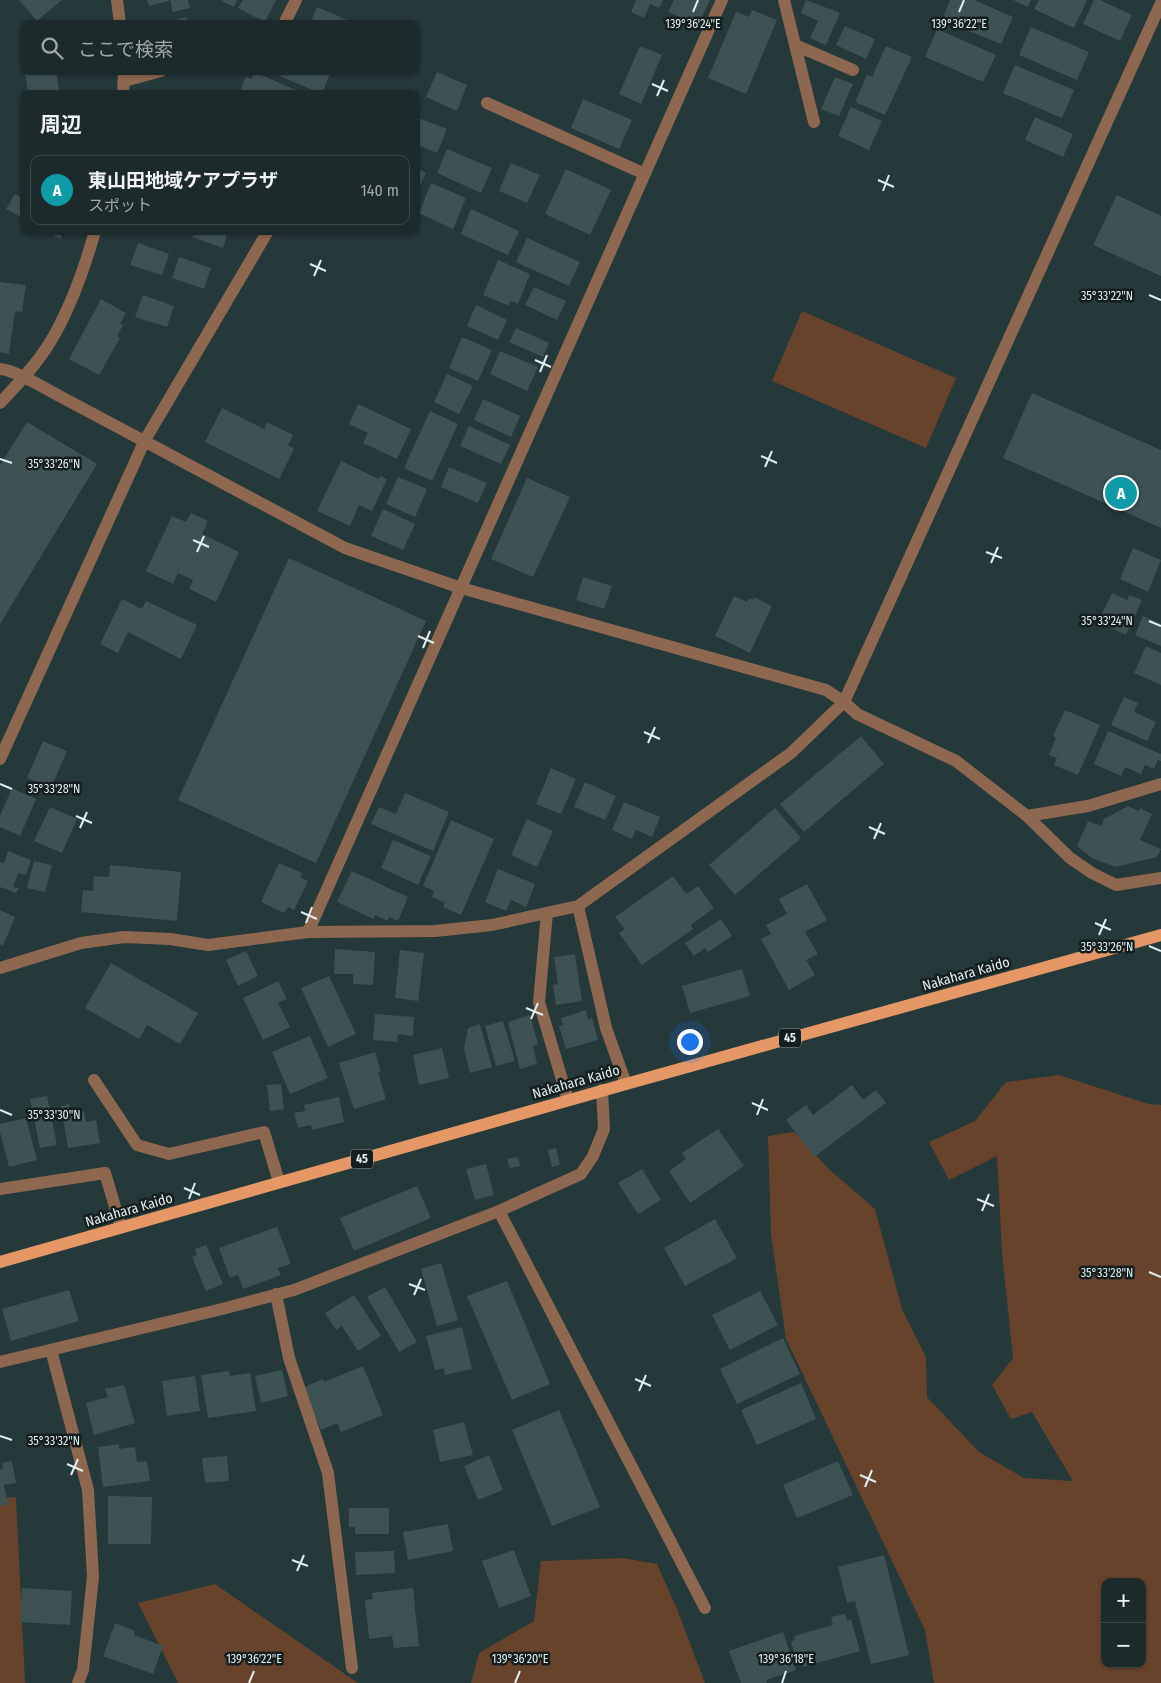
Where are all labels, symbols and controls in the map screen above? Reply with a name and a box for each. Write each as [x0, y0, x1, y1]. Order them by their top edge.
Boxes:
text: 139°36'24"E [665, 17, 721, 31]
text: 139°36'22"E [931, 17, 987, 31]
search box [20, 20, 420, 75]
icon: search [38, 34, 66, 62]
text: ここで検索 [78, 38, 173, 61]
text: 周辺 [40, 112, 82, 138]
text: 東山田地域ケアプラザ [88, 169, 278, 192]
text: A [53, 181, 61, 200]
text: 140 m [361, 181, 399, 200]
text: スポット [88, 196, 152, 215]
text: 35°33'22"N [1081, 289, 1133, 303]
text: 35°33'26"N [28, 457, 80, 471]
pin: A [1105, 474, 1137, 512]
text: 35°33'24"N [1081, 614, 1133, 628]
text: 35°33'28"N [28, 782, 80, 796]
text: 35°33'26"N [1081, 940, 1133, 954]
street label: Nakahara Kaido [920, 953, 1012, 995]
road number: 45 [779, 1028, 801, 1048]
your location [677, 1029, 703, 1055]
street label: Nakahara Kaido [530, 1061, 622, 1103]
text: 35°33'30"N [27, 1108, 81, 1122]
road number: 45 [351, 1150, 373, 1168]
street label: Nakahara Kaido [83, 1189, 175, 1231]
text: 35°33'28"N [1081, 1266, 1133, 1280]
text: 35°33'32"N [28, 1434, 80, 1448]
map controls [1101, 1578, 1146, 1668]
button: + [1101, 1578, 1146, 1623]
button: − [1101, 1623, 1146, 1668]
text: 139°36'22"E [226, 1652, 282, 1666]
text: 139°36'20"E [492, 1652, 549, 1666]
text: 139°36'18"E [758, 1652, 814, 1666]

